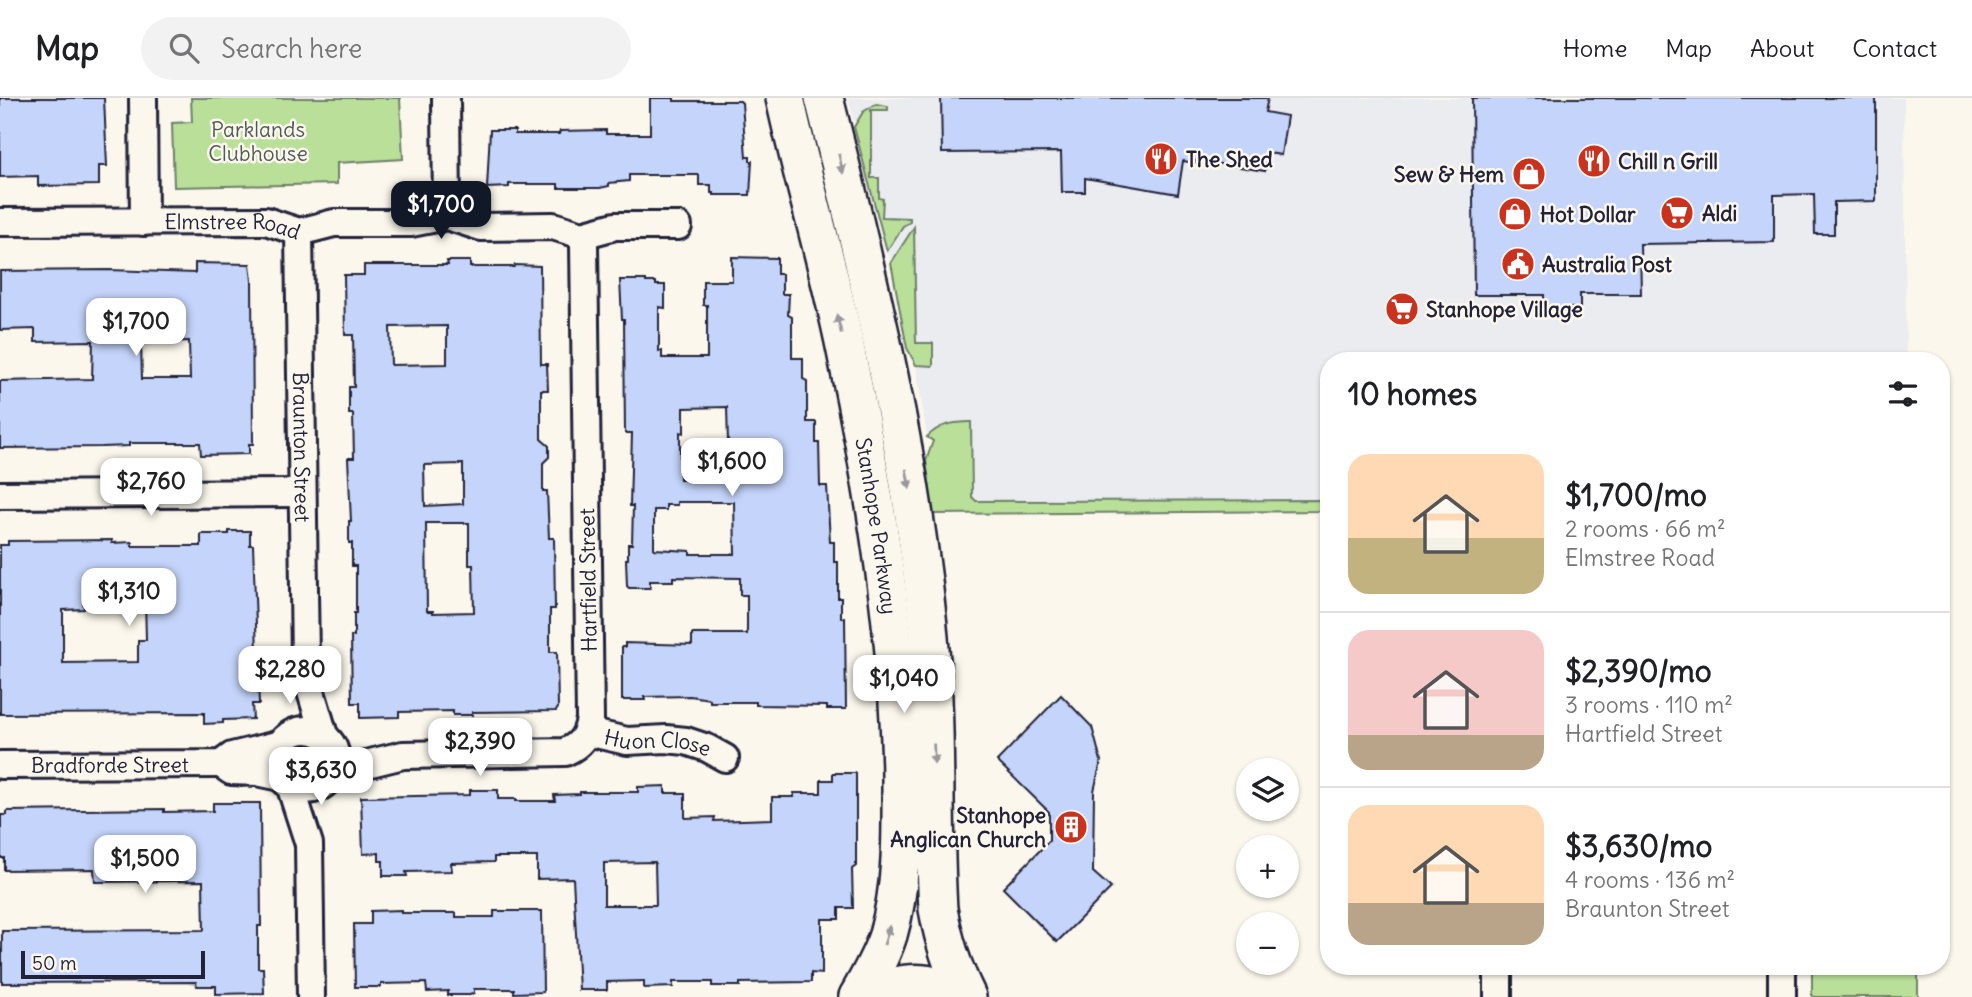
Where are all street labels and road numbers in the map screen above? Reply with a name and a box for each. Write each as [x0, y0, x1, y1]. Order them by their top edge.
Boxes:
street label: Elmstree Road [164, 208, 304, 245]
street label: Braunton Street [287, 372, 317, 522]
street label: Stanhope Parkway [850, 435, 903, 616]
street label: Hartfield Street [573, 508, 603, 652]
street label: Huon Close [602, 723, 715, 762]
street label: Bradforde Street [31, 751, 189, 778]

